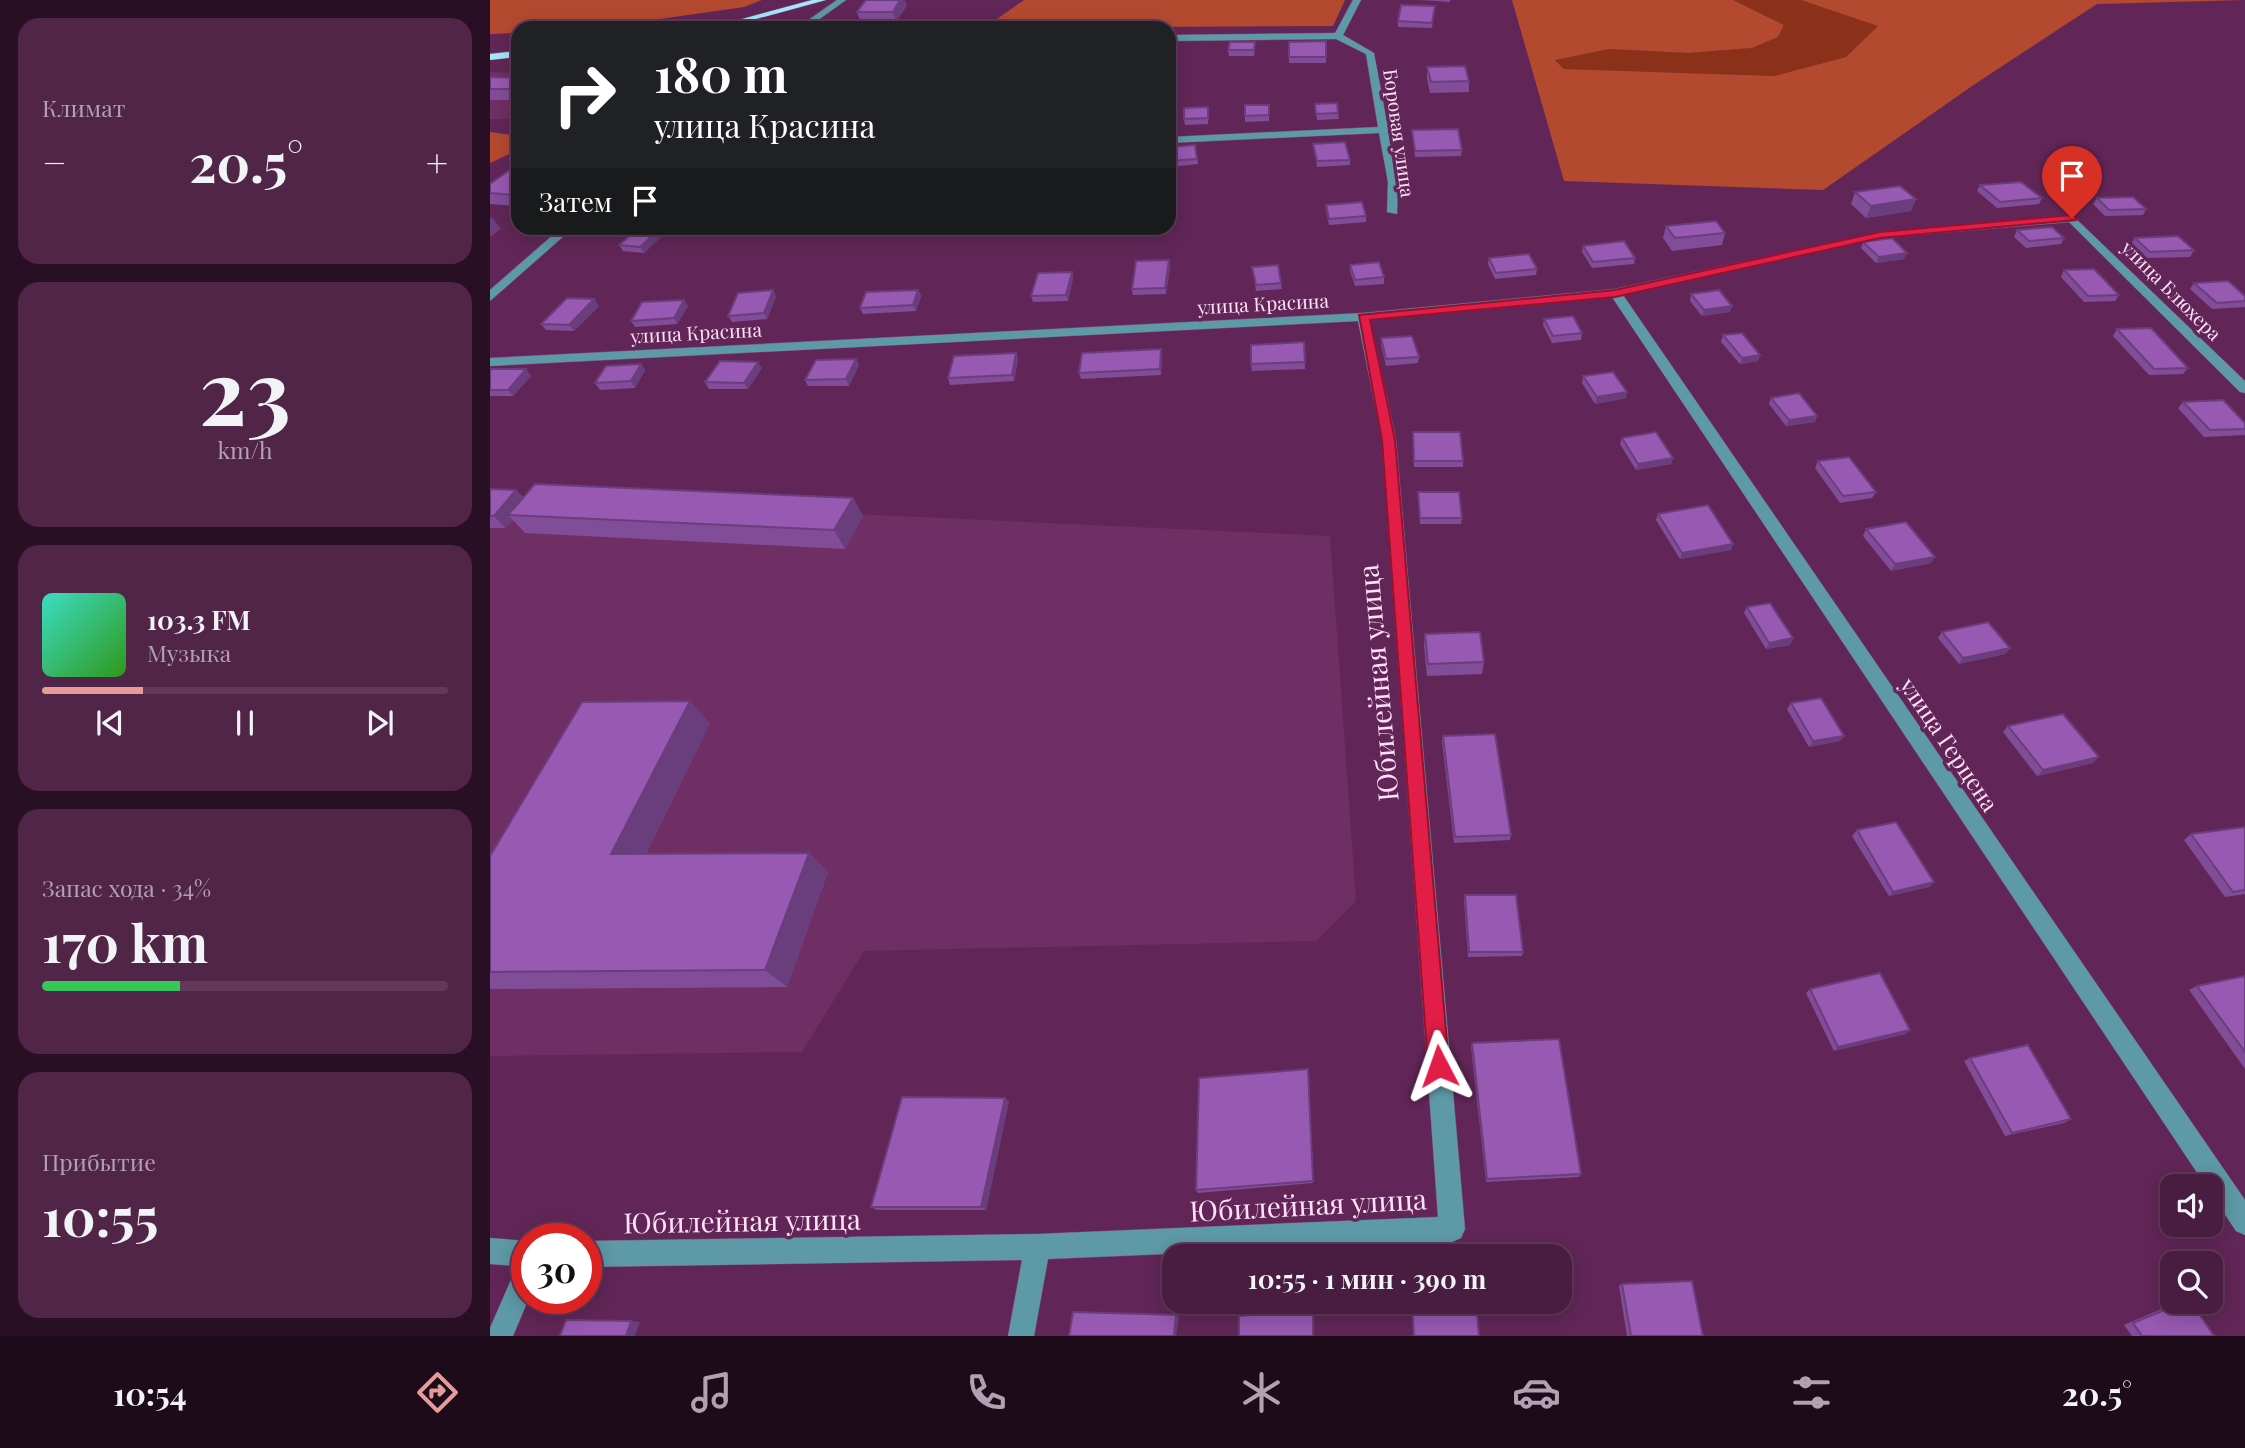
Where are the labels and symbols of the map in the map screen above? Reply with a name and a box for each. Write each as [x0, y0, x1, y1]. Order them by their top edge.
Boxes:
street label: Боровая улица [1378, 67, 1422, 199]
pin [2042, 146, 2102, 218]
street label: улица Блюхера [2116, 234, 2228, 346]
street label: улица Красина [1196, 287, 1330, 319]
street label: улица Красина [629, 316, 763, 348]
street label: Юбилейная улица [1348, 563, 1406, 803]
street label: улица Герцена [1893, 670, 2007, 817]
position arrow [1402, 1029, 1476, 1103]
street label: Юбилейная улица [1188, 1179, 1428, 1229]
street label: Юбилейная улица [623, 1199, 861, 1241]
speed limit sign: 30 [511, 1223, 602, 1314]

